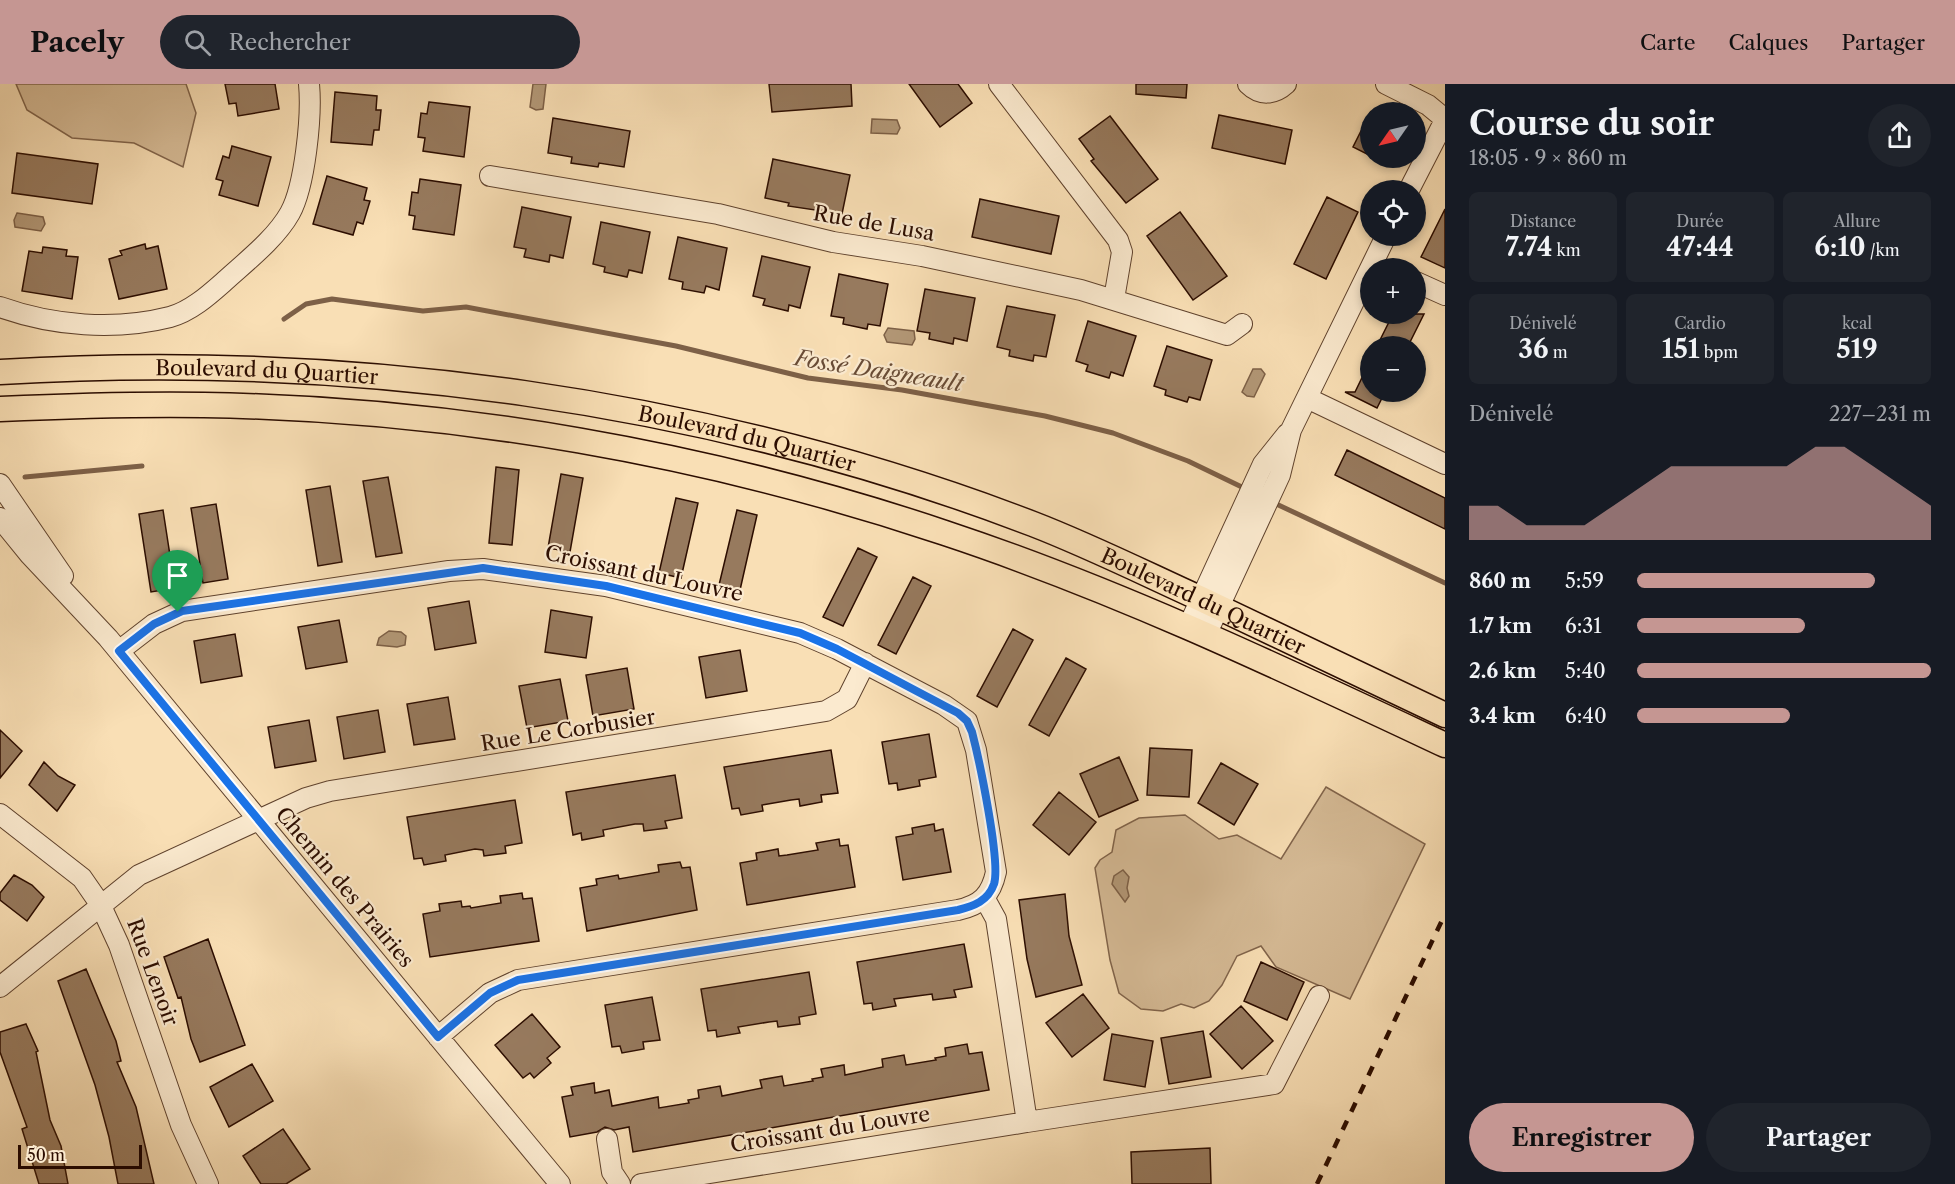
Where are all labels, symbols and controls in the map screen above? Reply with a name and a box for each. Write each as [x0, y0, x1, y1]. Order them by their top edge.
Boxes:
search box [160, 15, 580, 69]
text: Pacely [30, 25, 124, 59]
icon: search [181, 26, 214, 59]
text: Rechercher [229, 29, 351, 56]
text: Carte [1640, 30, 1695, 55]
text: Calques [1728, 30, 1808, 55]
text: Partager [1841, 30, 1925, 55]
north arrow [1360, 102, 1426, 168]
map controls [1360, 102, 1426, 402]
text: Course du soir [1469, 103, 1714, 144]
button: share [1868, 104, 1931, 167]
text: 18:05 · 9 × 860 m [1469, 146, 1627, 170]
button: locate [1360, 180, 1426, 246]
street label: Rue de Lusa [811, 200, 937, 246]
text: Distance [1510, 211, 1576, 231]
text: Durée [1676, 211, 1724, 231]
text: Allure [1834, 211, 1880, 231]
text: 7.74 [1505, 231, 1552, 263]
text: 47:44 [1666, 231, 1734, 263]
text: 6:10 [1814, 231, 1866, 263]
text: km [1552, 240, 1581, 260]
text: /km [1866, 240, 1900, 260]
button: + [1360, 258, 1426, 324]
text: Dénivelé [1509, 313, 1577, 333]
text: Cardio [1674, 313, 1726, 333]
text: kcal [1842, 313, 1872, 333]
text: 36 [1518, 333, 1549, 365]
text: 151 [1662, 333, 1700, 365]
text: 519 [1836, 333, 1878, 365]
button: − [1360, 336, 1426, 402]
text: m [1549, 342, 1568, 362]
text: bpm [1700, 342, 1738, 362]
water label: Fossé Daigneault [791, 344, 966, 398]
street label: Boulevard du Quartier [155, 355, 379, 389]
street label: Boulevard du Quartier [636, 400, 859, 476]
text: Dénivelé [1469, 402, 1553, 426]
text: 227–231 m [1829, 402, 1931, 426]
street label: Croissant du Louvre [543, 540, 745, 606]
street label: Boulevard du Quartier [1097, 542, 1310, 660]
pin [152, 550, 203, 612]
icon: arrive [161, 559, 194, 592]
text: 860 m [1469, 569, 1531, 593]
text: 5:59 [1565, 569, 1604, 593]
text: 1.7 km [1469, 614, 1532, 638]
text: 6:31 [1565, 614, 1602, 638]
text: 2.6 km [1469, 659, 1536, 683]
text: 5:40 [1565, 659, 1606, 683]
street label: Rue Le Corbusier [479, 704, 657, 756]
text: 3.4 km [1469, 704, 1536, 728]
text: 6:40 [1565, 704, 1607, 728]
street label: Chemin des Prairies [271, 802, 419, 972]
street label: Rue Lenoir [122, 915, 184, 1029]
street label: Croissant du Louvre [728, 1101, 932, 1157]
button: Enregistrer [1469, 1103, 1694, 1172]
button: Partager [1706, 1103, 1931, 1172]
scale bar [18, 1142, 142, 1170]
text: 50 m [27, 1145, 65, 1165]

